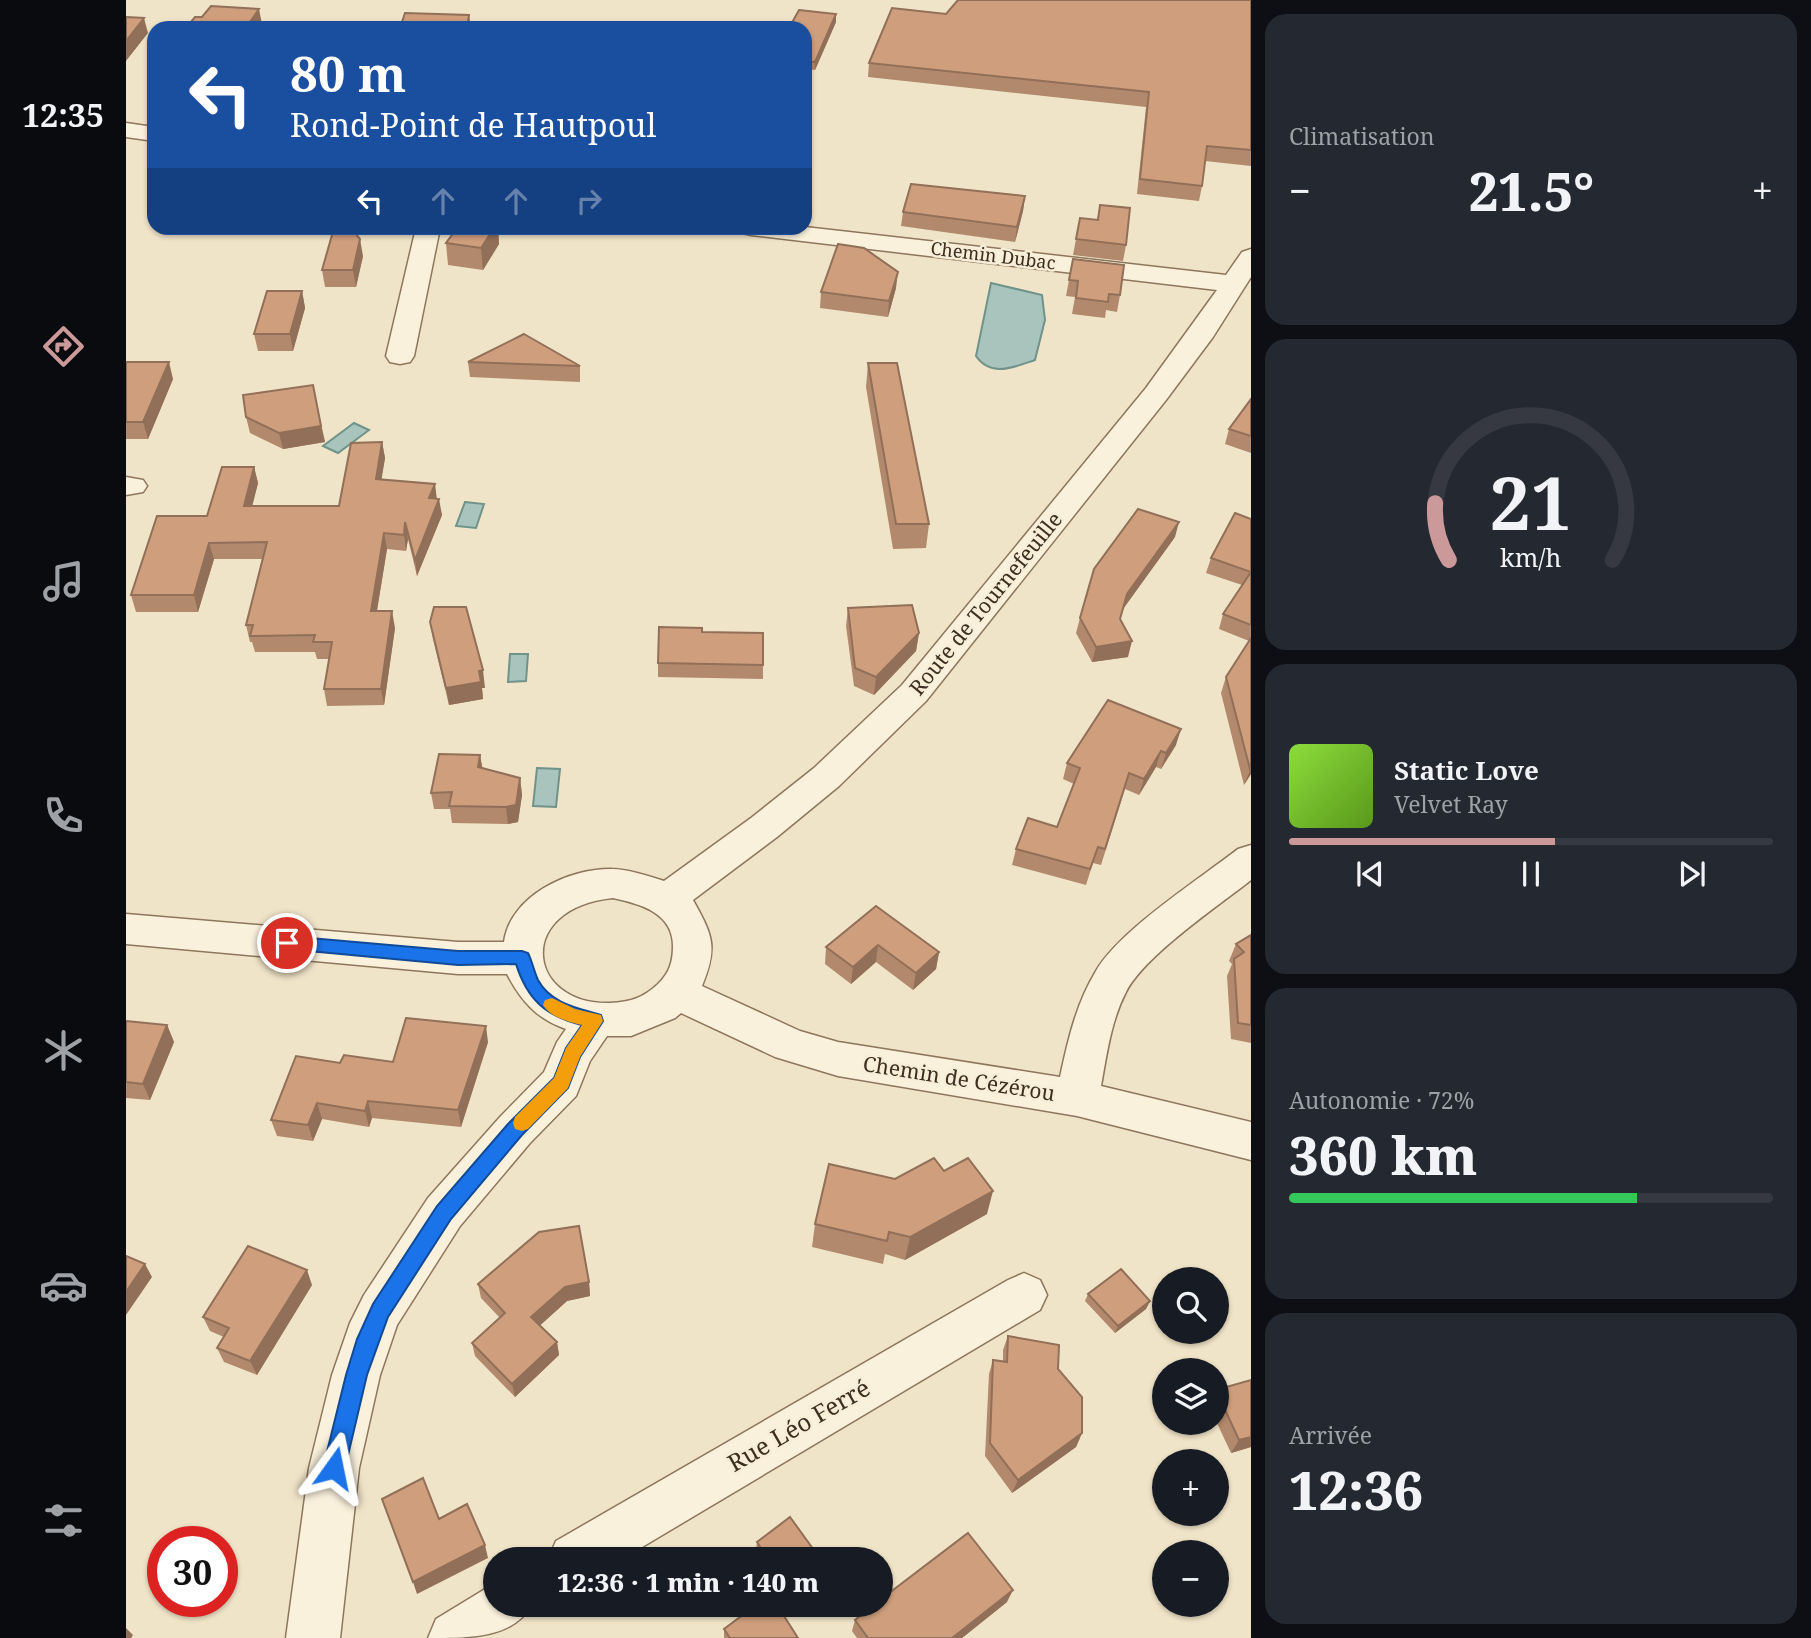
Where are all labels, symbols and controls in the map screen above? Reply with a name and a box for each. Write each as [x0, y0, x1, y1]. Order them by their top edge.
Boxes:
text: 80 m [290, 40, 406, 106]
icon: left [175, 49, 266, 140]
text: 12:35 [22, 93, 104, 136]
text: Rond-Point de Hautpoul [290, 103, 656, 146]
text: Climatisation [1289, 120, 1435, 152]
text: 21.5° [1469, 155, 1594, 226]
text: − [1289, 164, 1311, 216]
text: + [1752, 164, 1773, 216]
icon: left [351, 182, 389, 220]
icon: ahead [424, 182, 462, 220]
icon: ahead [497, 182, 535, 220]
icon: right [570, 182, 608, 220]
street label: Chemin Dubac [929, 235, 1057, 275]
icon: directions [39, 322, 88, 371]
text: 21 [1490, 453, 1572, 552]
street label: Route de Tournefeuille [903, 506, 1068, 701]
text: km/h [1500, 540, 1562, 574]
icon: music [39, 557, 88, 606]
text: Static Love [1394, 752, 1539, 788]
text: Velvet Ray [1394, 788, 1508, 820]
icon: phone [39, 791, 88, 840]
icon: previous [1351, 855, 1389, 893]
icon: pause [1512, 855, 1550, 893]
icon: next [1673, 855, 1711, 893]
pin [257, 913, 317, 973]
icon: arrive [268, 924, 306, 962]
icon: climate [39, 1026, 88, 1075]
street label: Chemin de Cézérou [861, 1049, 1057, 1107]
text: Autonomie · 72% [1289, 1084, 1474, 1116]
text: 360 km [1289, 1119, 1477, 1190]
icon: car [39, 1261, 88, 1310]
map controls [1152, 1267, 1229, 1617]
button: search [1152, 1267, 1229, 1344]
button: layers [1152, 1358, 1229, 1435]
street label: Rue Léo Ferré [721, 1371, 876, 1479]
text: Arrivée [1289, 1419, 1372, 1451]
position arrow [297, 1431, 371, 1505]
button: + [1152, 1449, 1229, 1526]
text: 12:36 [1289, 1454, 1423, 1525]
icon: filters [39, 1496, 88, 1545]
speed limit sign: 30 [147, 1526, 238, 1617]
button: − [1152, 1540, 1229, 1617]
text: 12:36 · 1 min · 140 m [557, 1564, 819, 1600]

